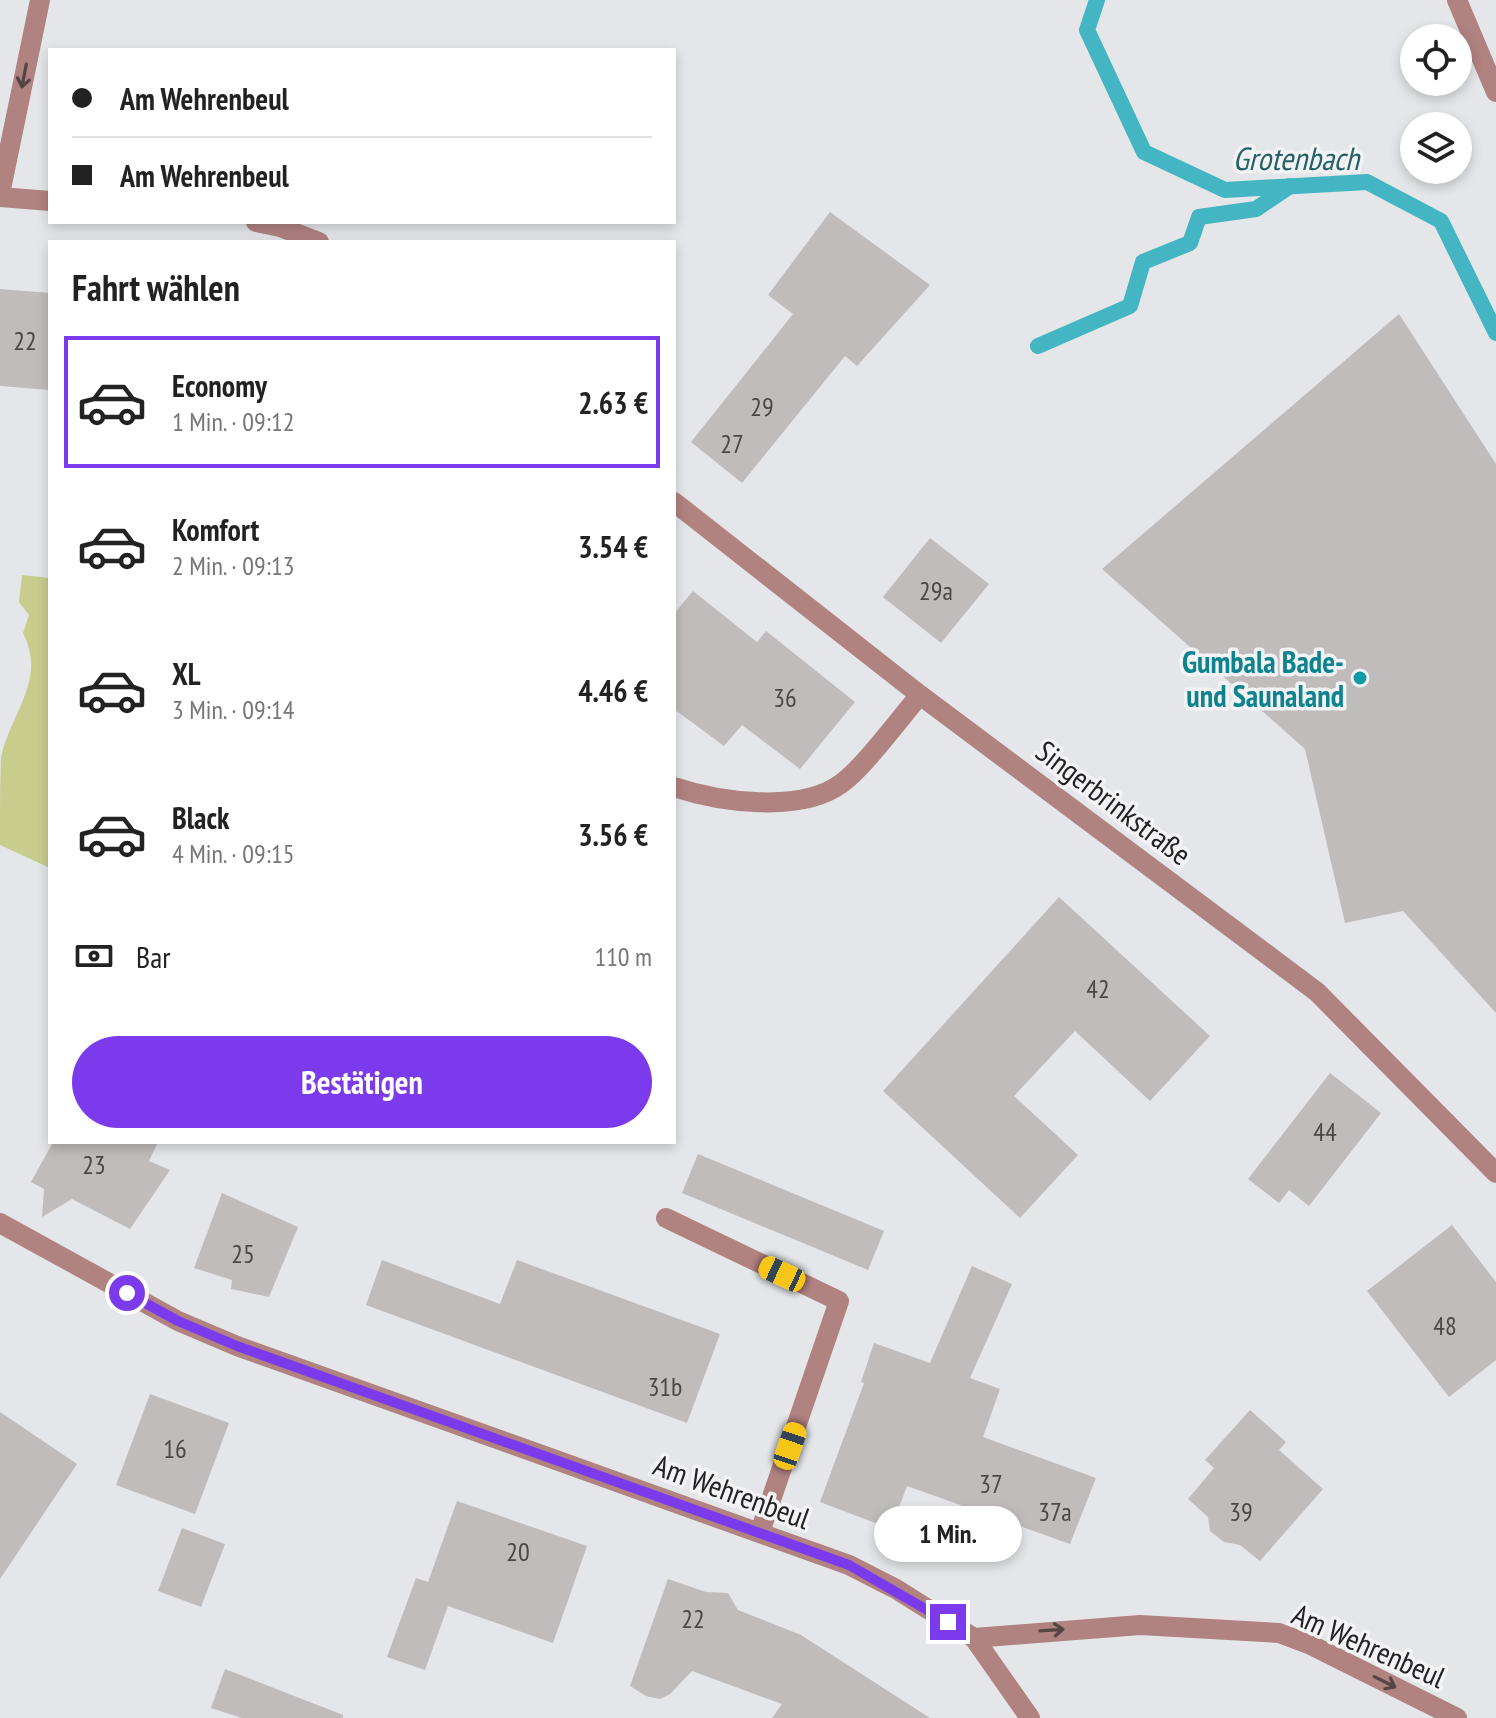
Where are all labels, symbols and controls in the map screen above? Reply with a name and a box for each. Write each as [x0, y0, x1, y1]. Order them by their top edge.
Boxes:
map controls [1400, 24, 1472, 184]
button: locate [1400, 24, 1472, 96]
one-way arrow [16, 63, 31, 89]
text: Am Wehrenbeul [120, 79, 289, 118]
button: layers [1400, 112, 1472, 184]
water label: Grotenbach [1233, 137, 1361, 179]
text: Am Wehrenbeul [120, 156, 289, 195]
text: Fahrt wählen [72, 264, 240, 311]
house number: 22 [13, 324, 37, 357]
icon: car [76, 366, 148, 438]
text: Economy [172, 366, 267, 405]
text: 2.63 € [578, 383, 648, 422]
house number: 29 [750, 390, 774, 423]
text: 1 Min. · 09:12 [172, 405, 294, 438]
house number: 27 [720, 427, 744, 460]
icon: car [76, 510, 148, 582]
text: Komfort [172, 510, 259, 549]
text: 3.54 € [578, 527, 648, 566]
text: 2 Min. · 09:13 [172, 549, 294, 582]
house number: 29a [919, 574, 953, 607]
place label: Gumbala Bade- und Saunaland [1182, 642, 1344, 715]
icon: car [76, 654, 148, 726]
text: XL [172, 654, 201, 693]
marker: Gumbala Bade- und Saunaland [1351, 669, 1369, 687]
text: 4.46 € [578, 671, 648, 710]
house number: 36 [773, 681, 797, 714]
text: 3 Min. · 09:14 [172, 693, 294, 726]
street label: Singerbrinkstraße [1029, 731, 1199, 873]
icon: car [76, 798, 148, 870]
text: Black [172, 798, 229, 837]
text: 3.56 € [578, 815, 648, 854]
text: 4 Min. · 09:15 [172, 837, 294, 870]
icon: cash [72, 934, 116, 978]
text: Bar [136, 937, 170, 976]
text: 110 m [594, 940, 652, 973]
house number: 42 [1086, 972, 1110, 1005]
button: Bestätigen [72, 1036, 652, 1128]
house number: 44 [1313, 1115, 1337, 1148]
house number: 23 [82, 1148, 106, 1181]
house number: 25 [231, 1237, 255, 1270]
car [755, 1253, 809, 1295]
route start [109, 1275, 145, 1311]
house number: 48 [1433, 1309, 1457, 1342]
house number: 31b [648, 1370, 682, 1403]
car [771, 1419, 809, 1473]
house number: 16 [163, 1432, 187, 1465]
street label: Am Wehrenbeul [649, 1445, 815, 1537]
house number: 37 [979, 1467, 1003, 1500]
house number: 37a [1038, 1495, 1072, 1528]
house number: 39 [1229, 1495, 1253, 1528]
callout: 1 Min. [874, 1506, 1022, 1562]
text: 1 Min. [919, 1517, 977, 1550]
house number: 20 [506, 1535, 530, 1568]
street label: Am Wehrenbeul [1286, 1594, 1452, 1696]
house number: 22 [681, 1602, 705, 1635]
route end [930, 1604, 966, 1640]
one-way arrow [1038, 1622, 1065, 1637]
one-way arrow [1372, 1675, 1396, 1690]

